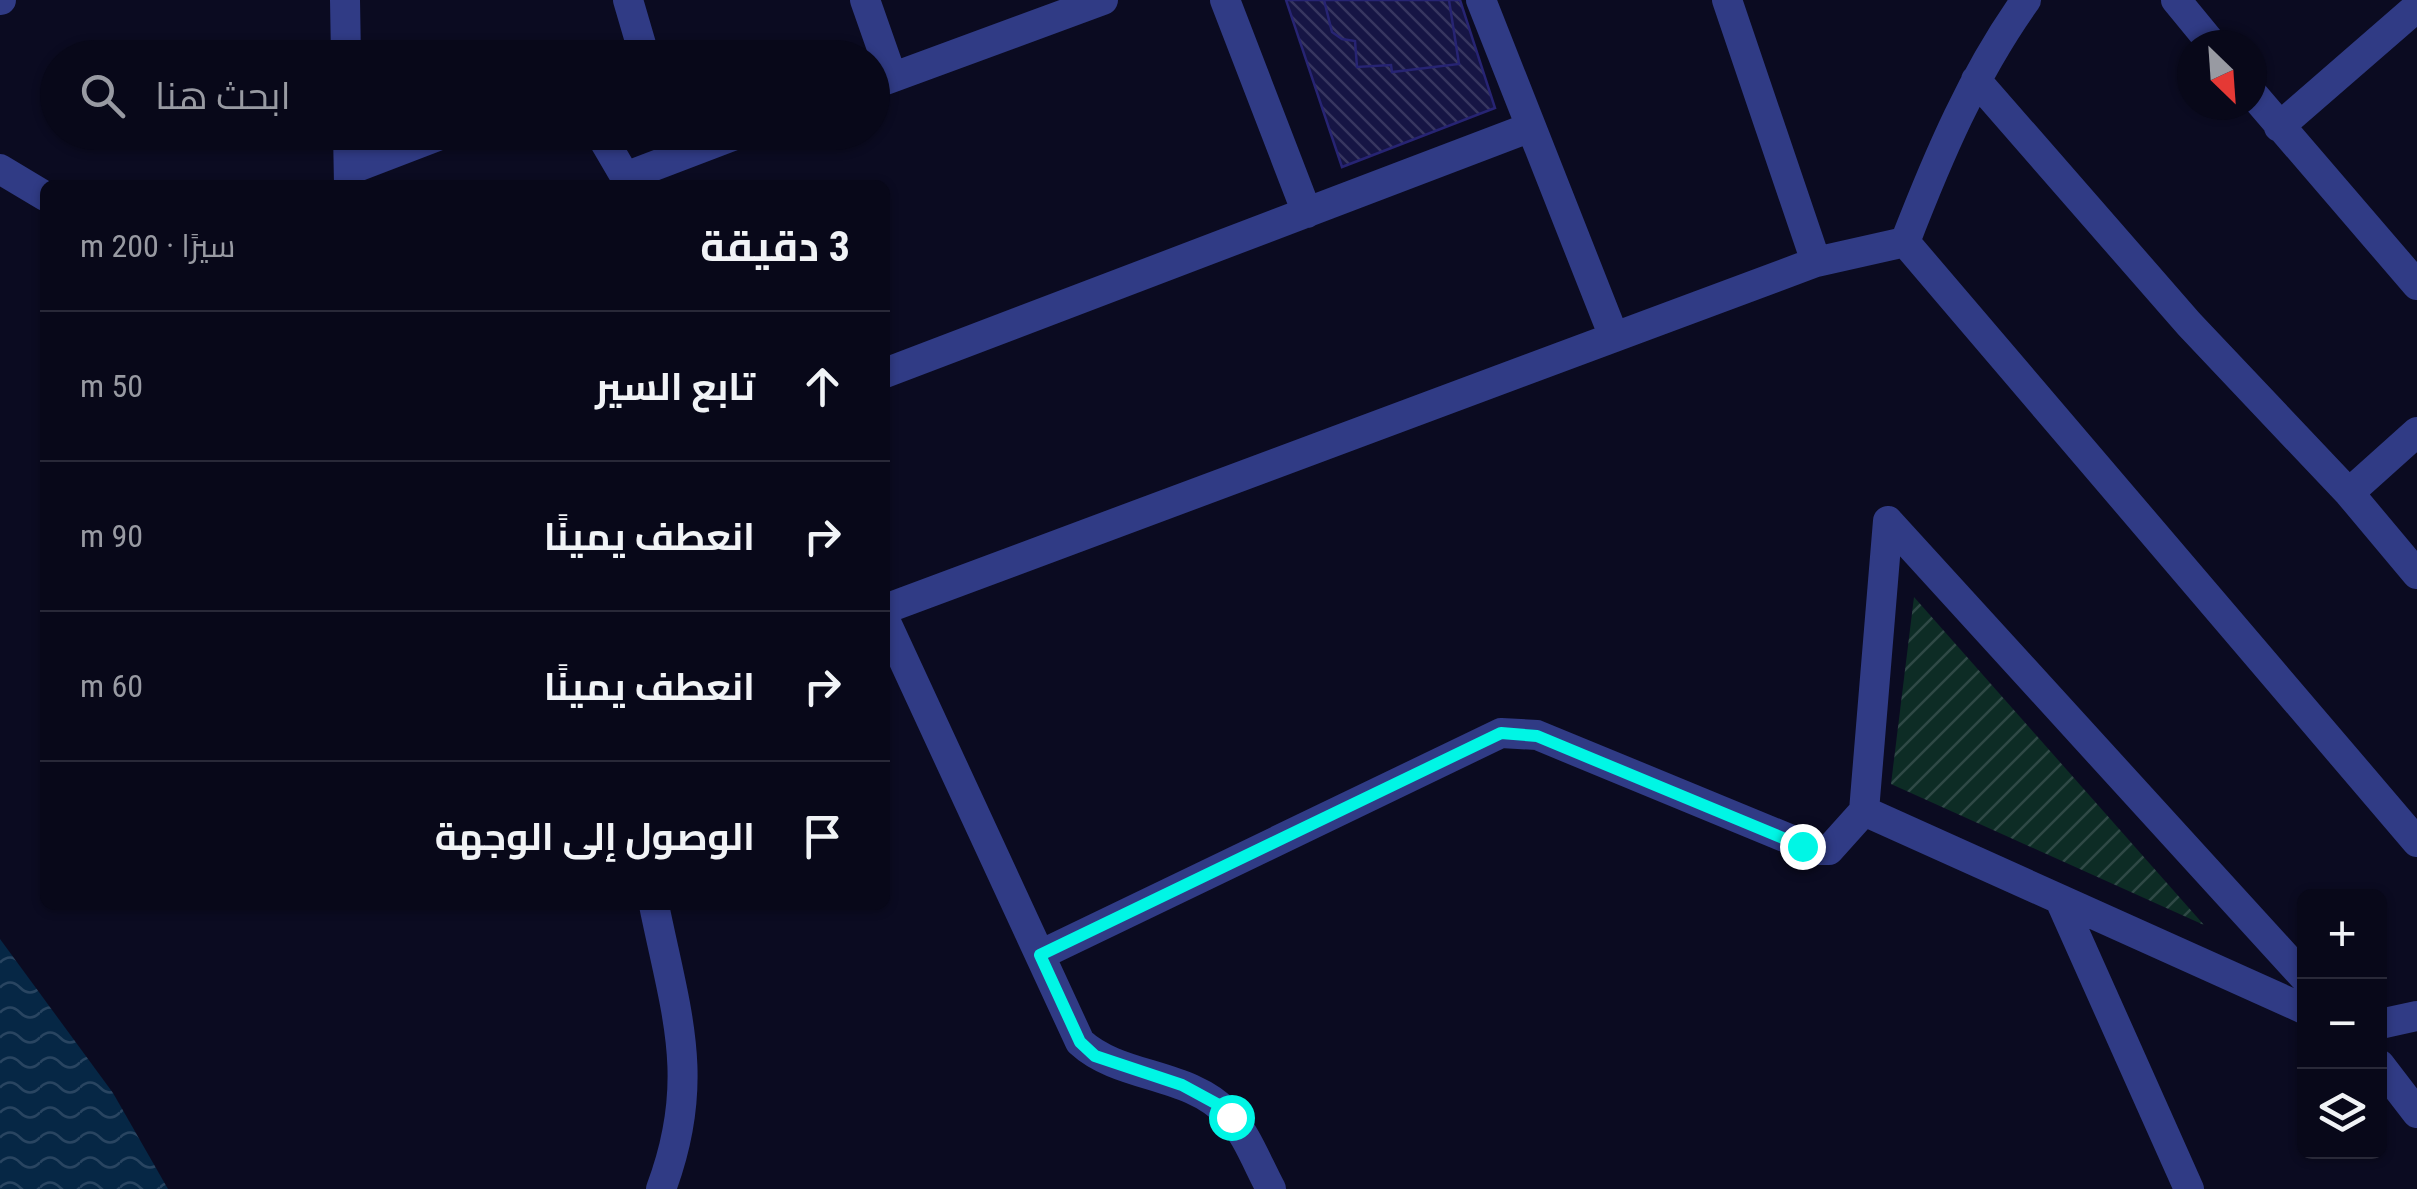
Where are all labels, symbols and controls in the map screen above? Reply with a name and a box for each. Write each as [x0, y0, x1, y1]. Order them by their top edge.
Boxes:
north arrow [2177, 30, 2267, 120]
search box [40, 40, 890, 150]
icon: search [75, 68, 130, 123]
text: ابحث هنا [155, 74, 291, 118]
text: 3 دقيقة [700, 222, 850, 271]
text: سيرًا · 200 m [80, 227, 235, 265]
icon: ahead [795, 359, 850, 414]
text: تابع السير [595, 365, 755, 409]
text: 50 m [80, 367, 143, 405]
icon: right [795, 509, 850, 564]
text: انعطف يمينًا [544, 515, 755, 559]
text: 90 m [80, 517, 143, 555]
icon: right [795, 659, 850, 714]
text: انعطف يمينًا [544, 665, 755, 709]
text: 60 m [80, 667, 143, 705]
icon: arrive [795, 809, 850, 864]
text: الوصول إلى الوجهة [435, 815, 755, 859]
route end [1780, 824, 1826, 870]
map controls [2297, 889, 2387, 1159]
button: + [2297, 889, 2387, 979]
button: − [2297, 979, 2387, 1069]
button: layers [2297, 1069, 2387, 1159]
route start [1209, 1095, 1255, 1141]

